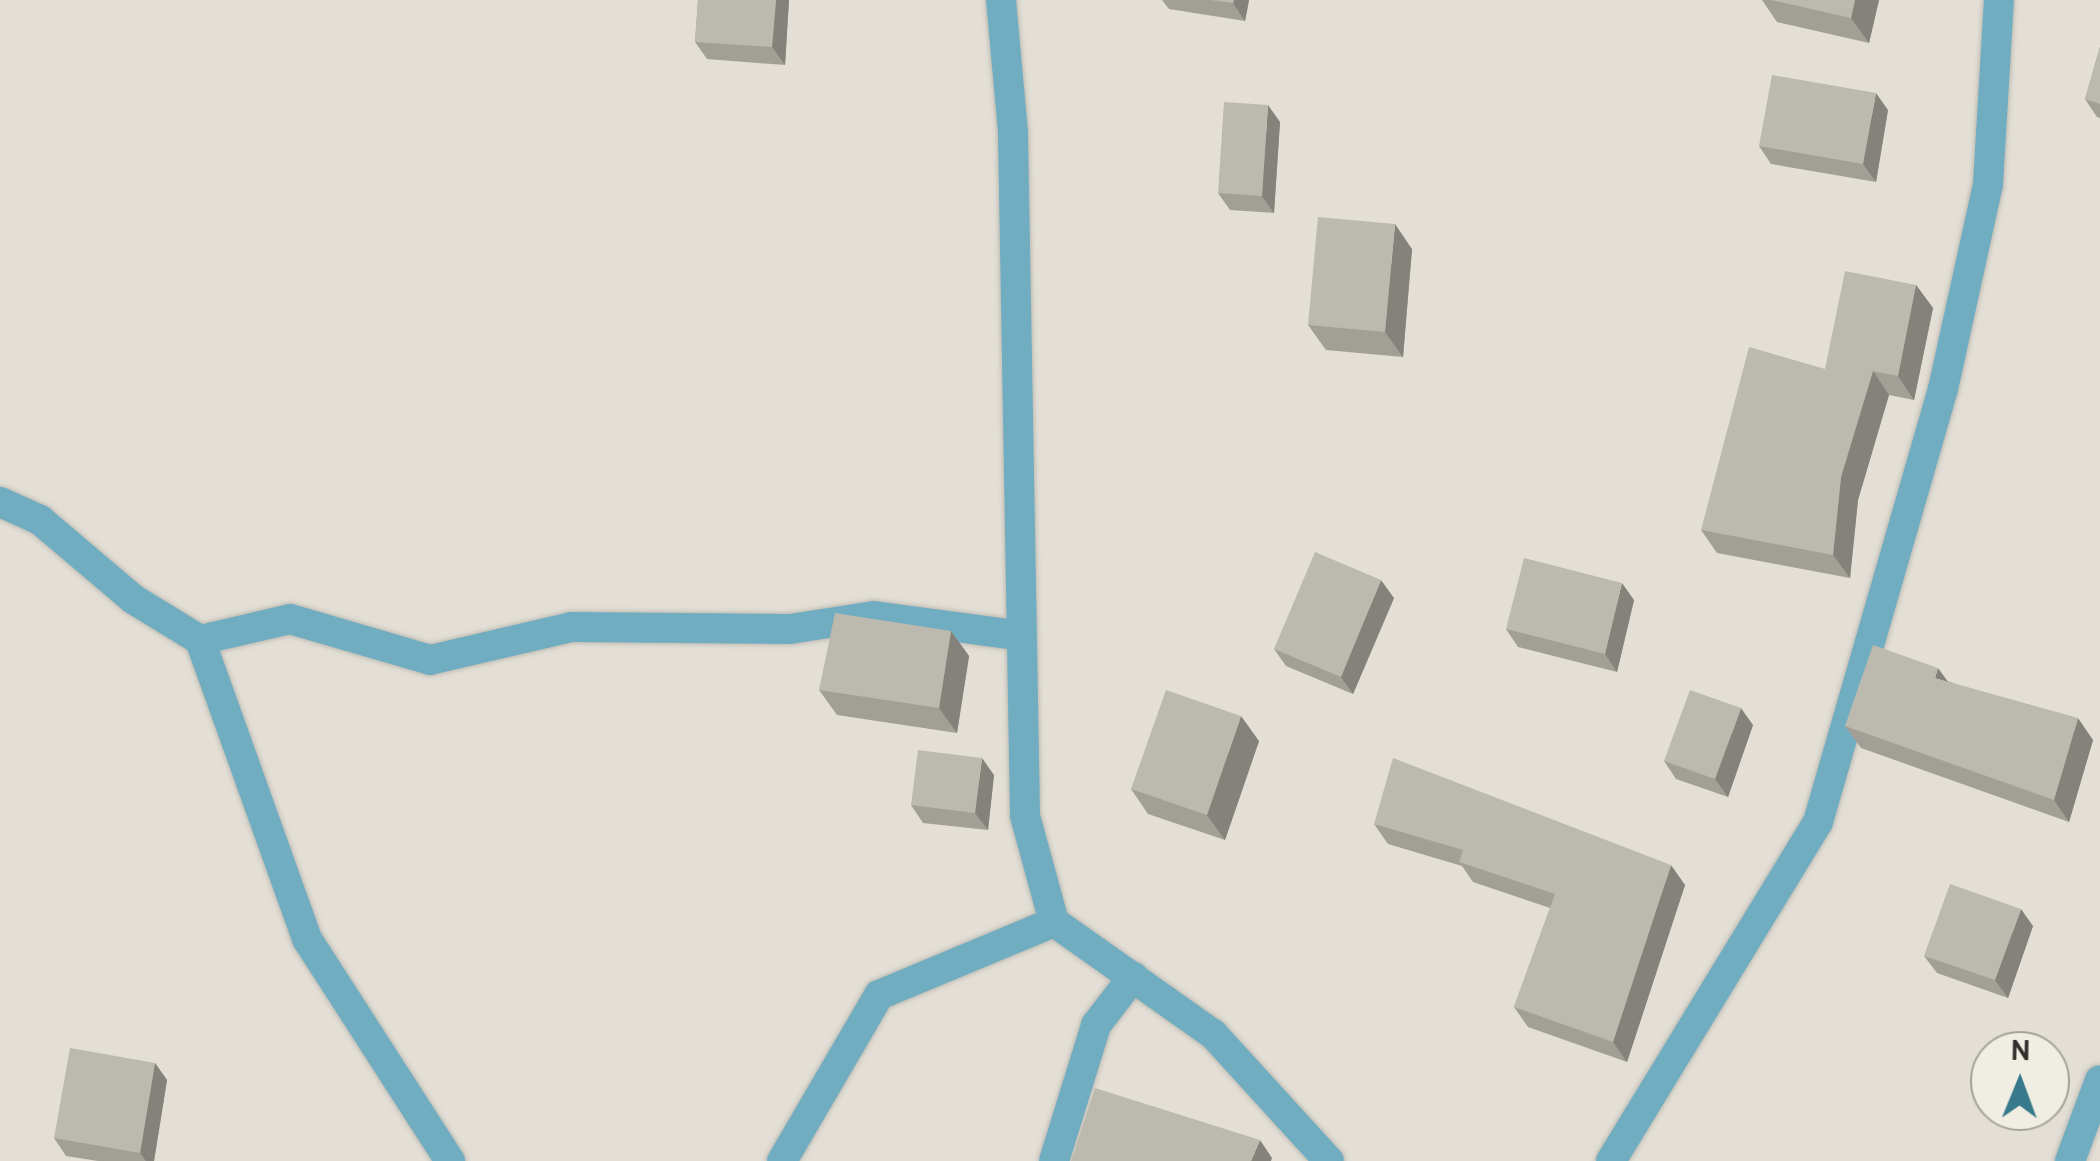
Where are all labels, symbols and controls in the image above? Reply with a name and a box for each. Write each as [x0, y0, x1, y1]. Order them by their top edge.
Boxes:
north arrow [1970, 1031, 2070, 1131]
text: N [2010, 1035, 2031, 1071]

